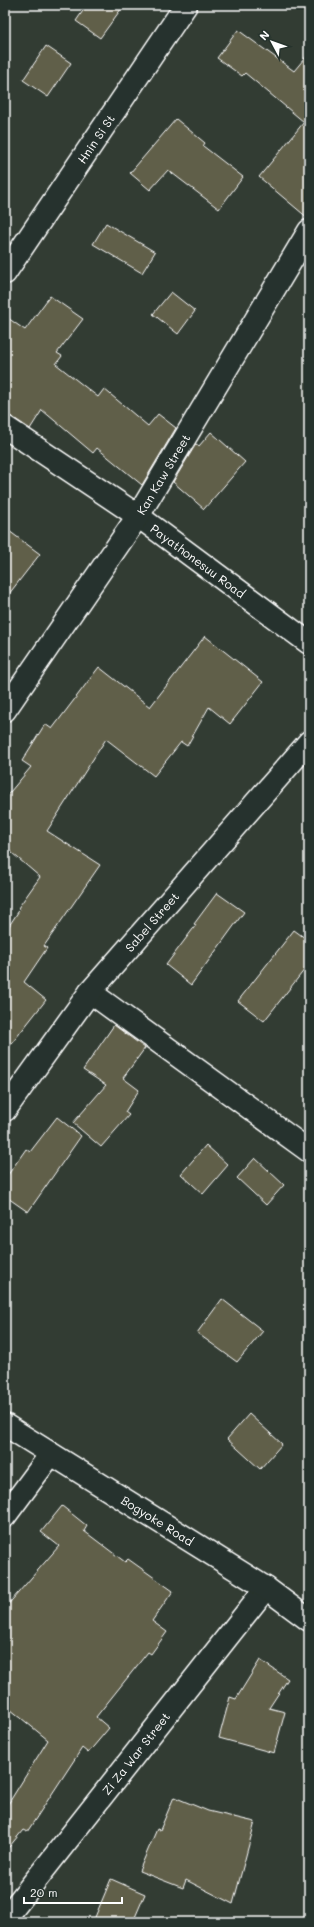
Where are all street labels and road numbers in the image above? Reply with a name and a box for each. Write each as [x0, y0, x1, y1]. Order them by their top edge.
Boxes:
street label: Hnin Si St [73, 111, 118, 166]
street label: Kan Kaw Street [133, 431, 193, 517]
street label: Payathonesuu Road [147, 520, 249, 602]
street label: Sabel Street [121, 888, 182, 955]
street label: Bogyoke Road [118, 1492, 197, 1549]
street label: Zi Za War Street [98, 1709, 173, 1798]

